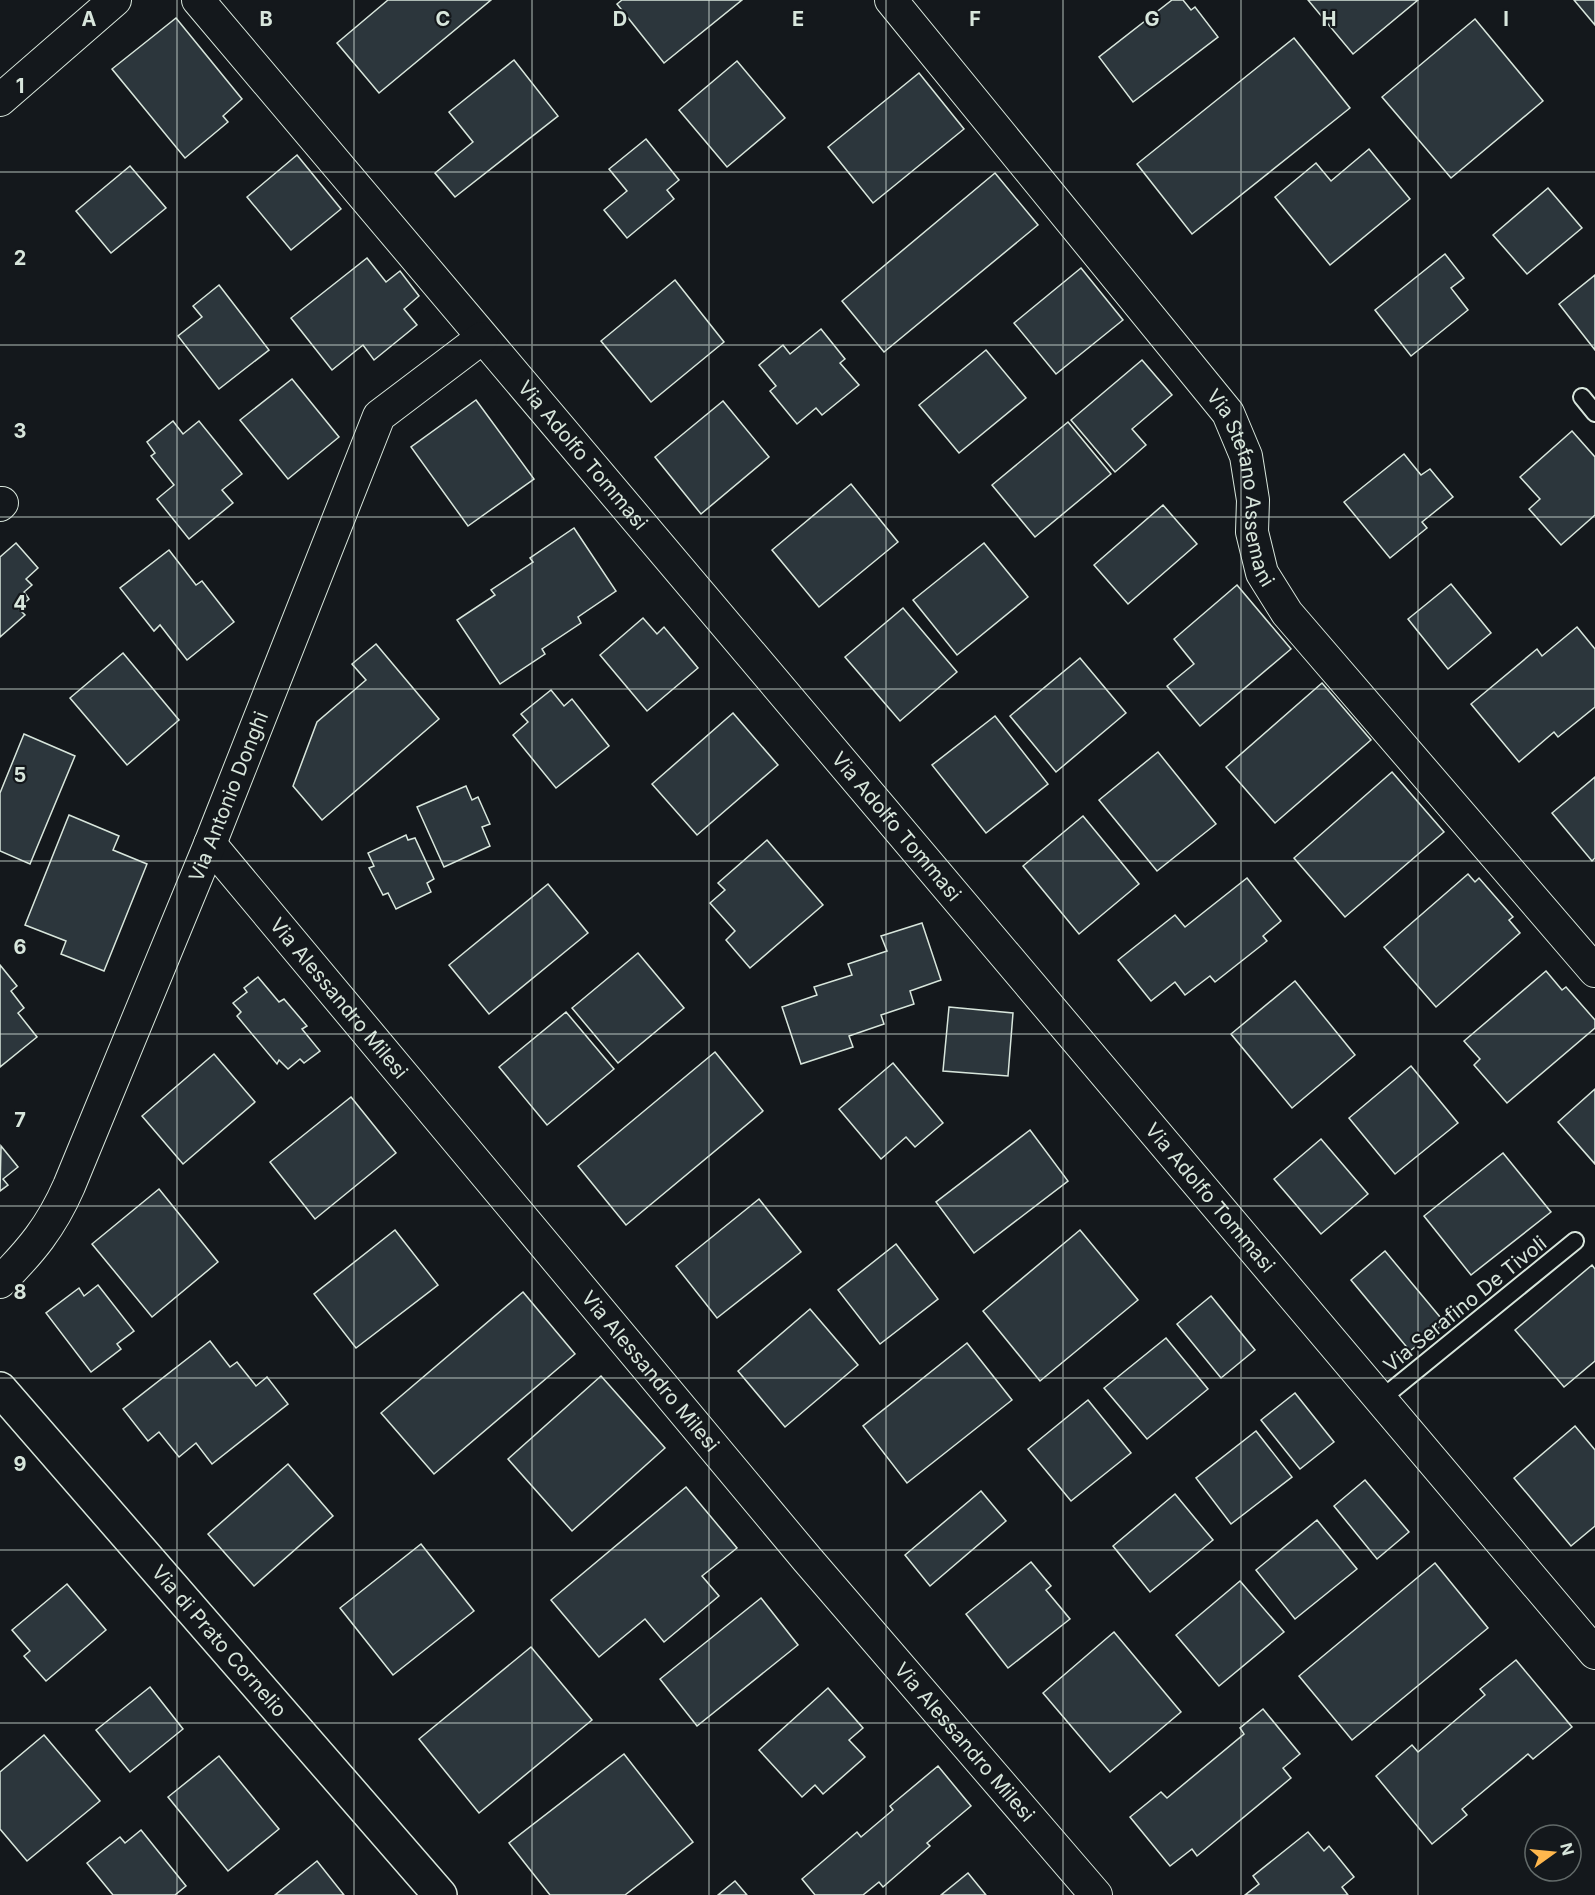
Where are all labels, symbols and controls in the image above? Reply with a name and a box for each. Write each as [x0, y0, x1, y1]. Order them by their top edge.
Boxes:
text: A [82, 7, 97, 31]
text: B [259, 7, 273, 31]
text: C [436, 7, 450, 31]
text: D [613, 7, 627, 31]
text: E [792, 7, 804, 31]
text: F [969, 7, 981, 31]
text: G [1144, 7, 1160, 31]
text: H [1322, 7, 1336, 31]
text: I [1503, 7, 1509, 31]
text: 1 [16, 74, 24, 98]
text: 2 [14, 246, 26, 270]
street label: Via Adolfo Tommasi [513, 376, 653, 535]
street label: Via Stefano Assemani [1202, 384, 1279, 591]
text: 3 [14, 419, 26, 443]
text: 4 [13, 591, 27, 615]
street label: Via Antonio Donghi [184, 708, 273, 885]
street label: Via Adolfo Tommasi [827, 747, 966, 906]
text: 5 [14, 763, 26, 787]
street label: Via Alessandro Milesi [265, 913, 413, 1083]
text: 6 [14, 935, 27, 959]
text: 7 [14, 1108, 26, 1132]
street label: Via Adolfo Tommasi [1140, 1118, 1280, 1277]
street label: Via Serafino De Tivoli [1379, 1231, 1551, 1377]
text: 8 [13, 1280, 27, 1304]
street label: Via Alessandro Milesi [576, 1286, 724, 1457]
text: 9 [14, 1452, 27, 1476]
street label: Via di Prato Cornelio [147, 1560, 292, 1722]
street label: Via Alessandro Milesi [890, 1658, 1039, 1826]
north arrow [1523, 1823, 1583, 1883]
text: N [1556, 1841, 1579, 1858]

